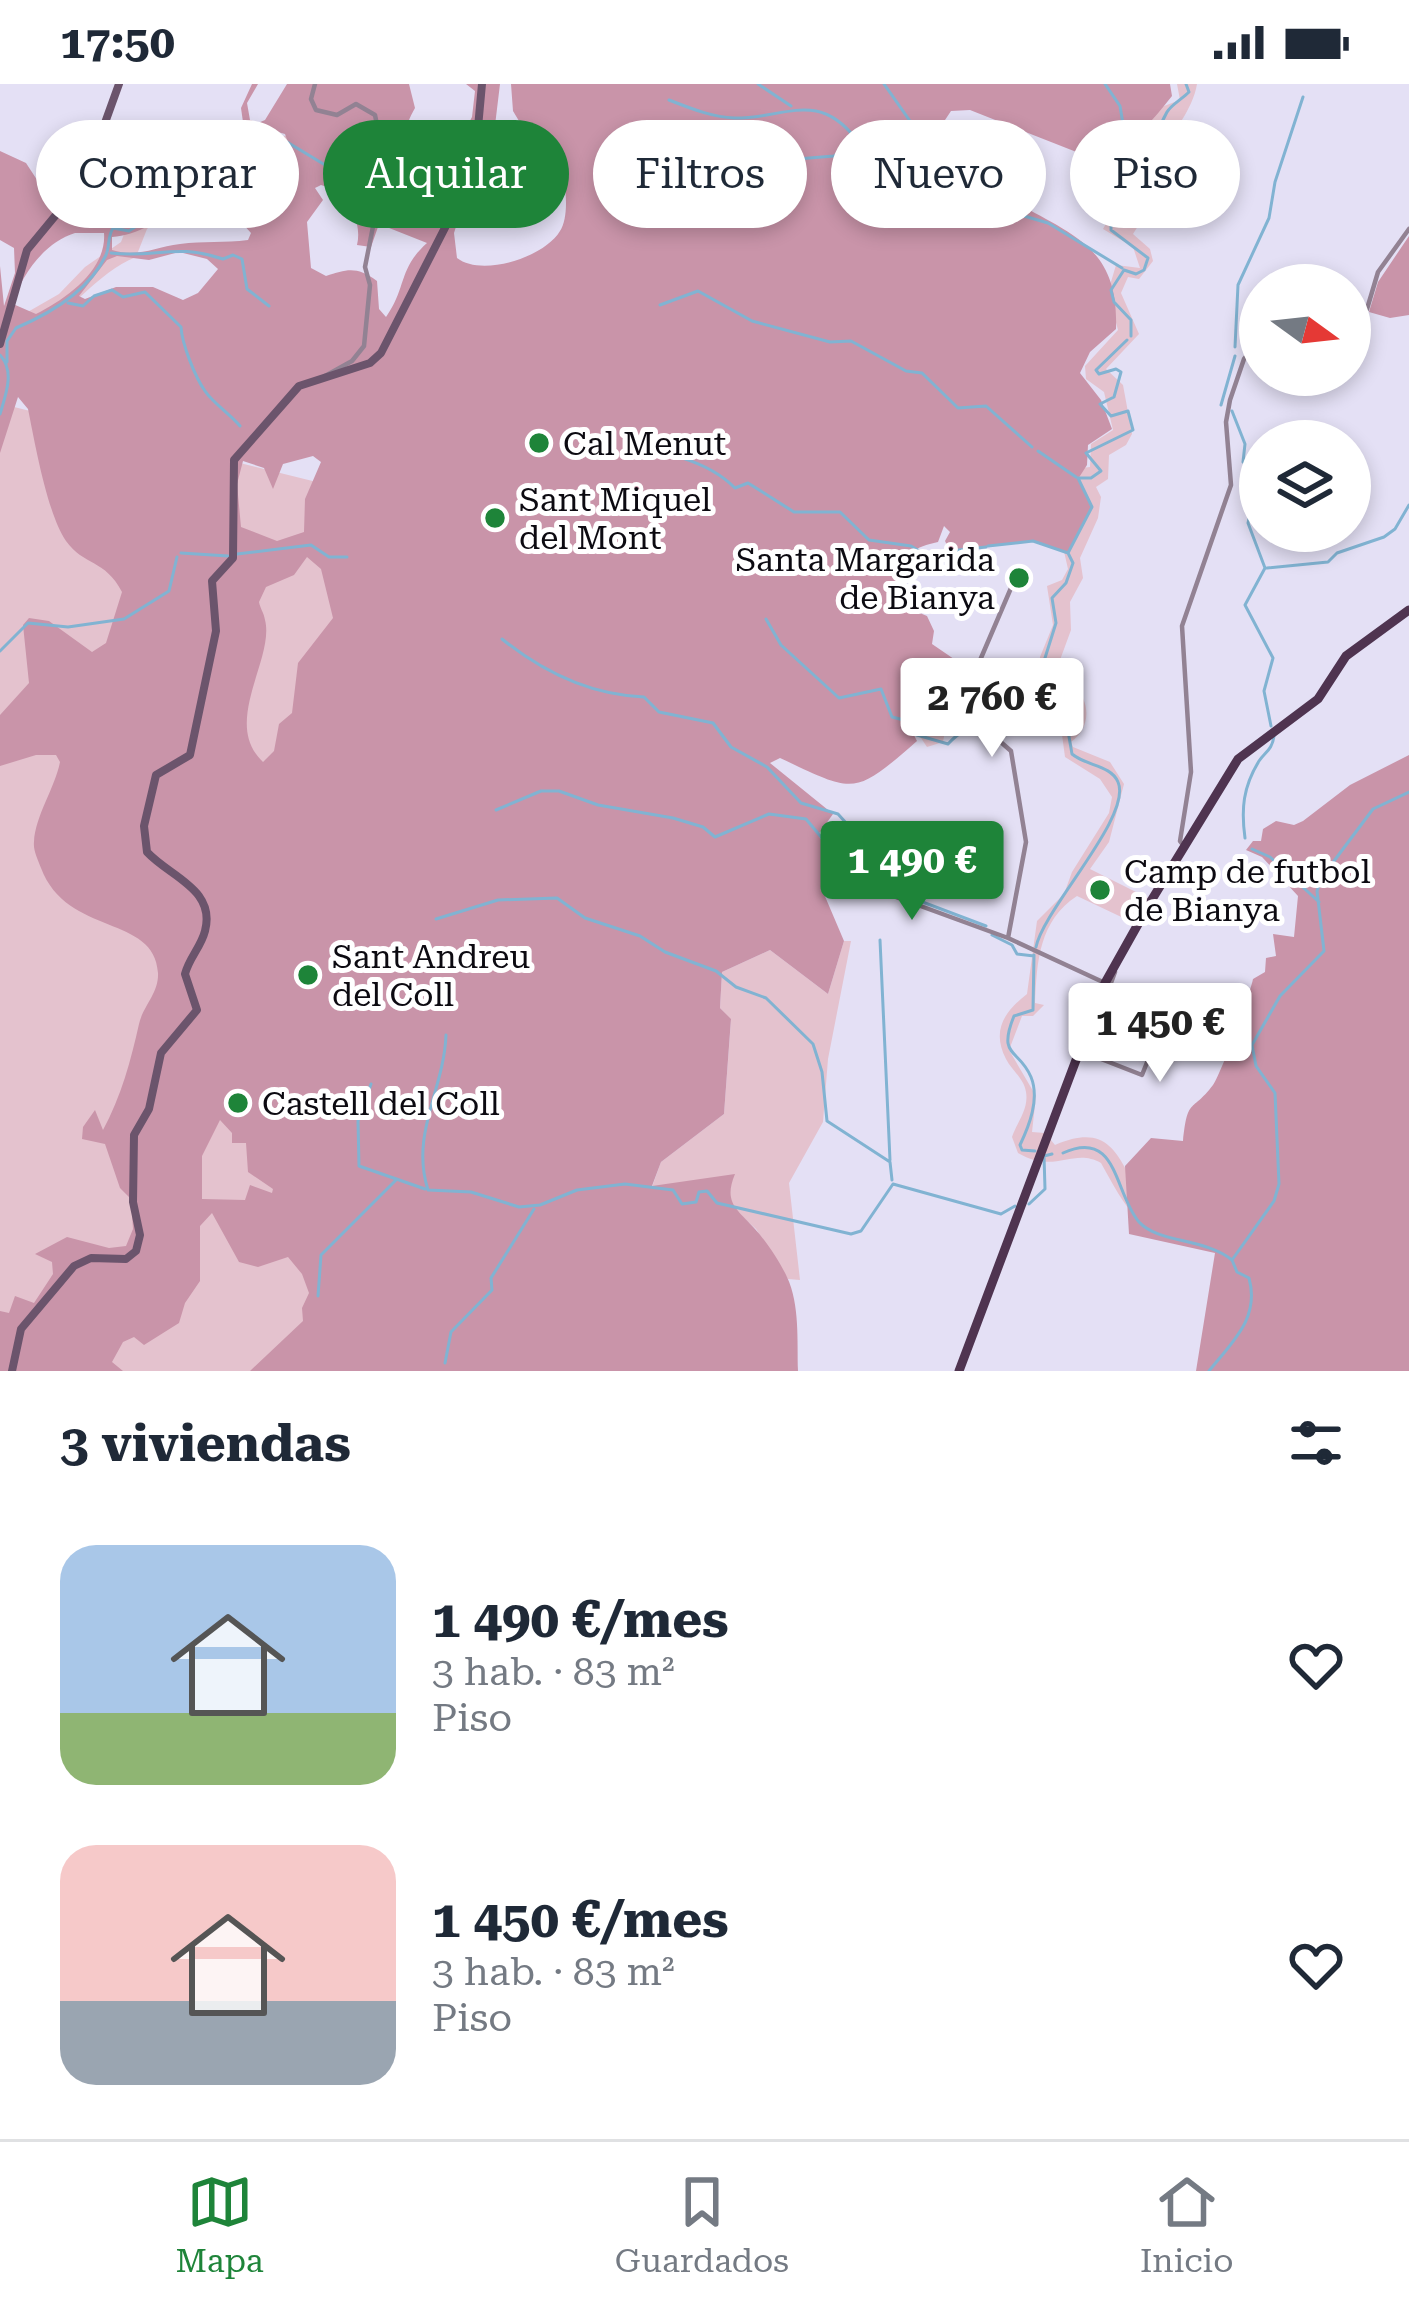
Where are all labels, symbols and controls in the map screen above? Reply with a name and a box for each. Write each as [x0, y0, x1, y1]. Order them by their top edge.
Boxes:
text: 17:50 [60, 16, 175, 69]
chip: Comprar [36, 120, 299, 228]
chip: Alquilar [323, 120, 569, 228]
chip: Filtros [593, 120, 807, 228]
chip: Nuevo [831, 120, 1046, 228]
chip: Piso [1070, 120, 1240, 228]
north arrow [1239, 264, 1371, 396]
map controls [1239, 264, 1371, 552]
button: layers [1239, 420, 1371, 552]
place label: Cal Menut [563, 424, 726, 463]
marker: Cal Menut [526, 430, 552, 456]
place label: Sant Miquel del Mont [519, 480, 711, 557]
marker: Sant Miquel del Mont [482, 505, 508, 531]
place label: Santa Margarida de Bianya [735, 540, 995, 617]
marker: Santa Margarida de Bianya [1006, 565, 1032, 591]
pin: 2 760 € [881, 658, 1103, 760]
text: 2 760 € [928, 674, 1056, 720]
pin: 1 490 € [801, 821, 1023, 923]
text: 1 490 € [848, 837, 976, 883]
place label: Camp de futbol de Bianya [1124, 852, 1371, 929]
marker: Camp de futbol de Bianya [1087, 877, 1113, 903]
place label: Sant Andreu del Coll [332, 937, 530, 1014]
marker: Sant Andreu del Coll [295, 962, 321, 988]
pin: 1 450 € [1049, 983, 1271, 1085]
text: 1 450 € [1096, 999, 1224, 1045]
place label: Castell del Coll [262, 1084, 500, 1123]
marker: Castell del Coll [225, 1090, 251, 1116]
icon: filters [1283, 1410, 1349, 1476]
text: 3 viviendas [60, 1414, 351, 1473]
text: 1 490 €/mes [432, 1590, 729, 1649]
icon: home [156, 1593, 300, 1737]
icon: heart [1283, 1632, 1349, 1698]
text: 3 hab. · 83 m² [432, 1649, 675, 1695]
text: Piso [432, 1695, 512, 1741]
text: 1 450 €/mes [432, 1890, 729, 1949]
icon: home [156, 1893, 300, 2037]
icon: heart [1283, 1932, 1349, 1998]
text: 3 hab. · 83 m² [432, 1949, 675, 1995]
text: Piso [432, 1995, 512, 2041]
tab: Mapa [176, 2169, 264, 2280]
tab: Guardados [615, 2169, 789, 2280]
tab: Inicio [1140, 2169, 1233, 2280]

